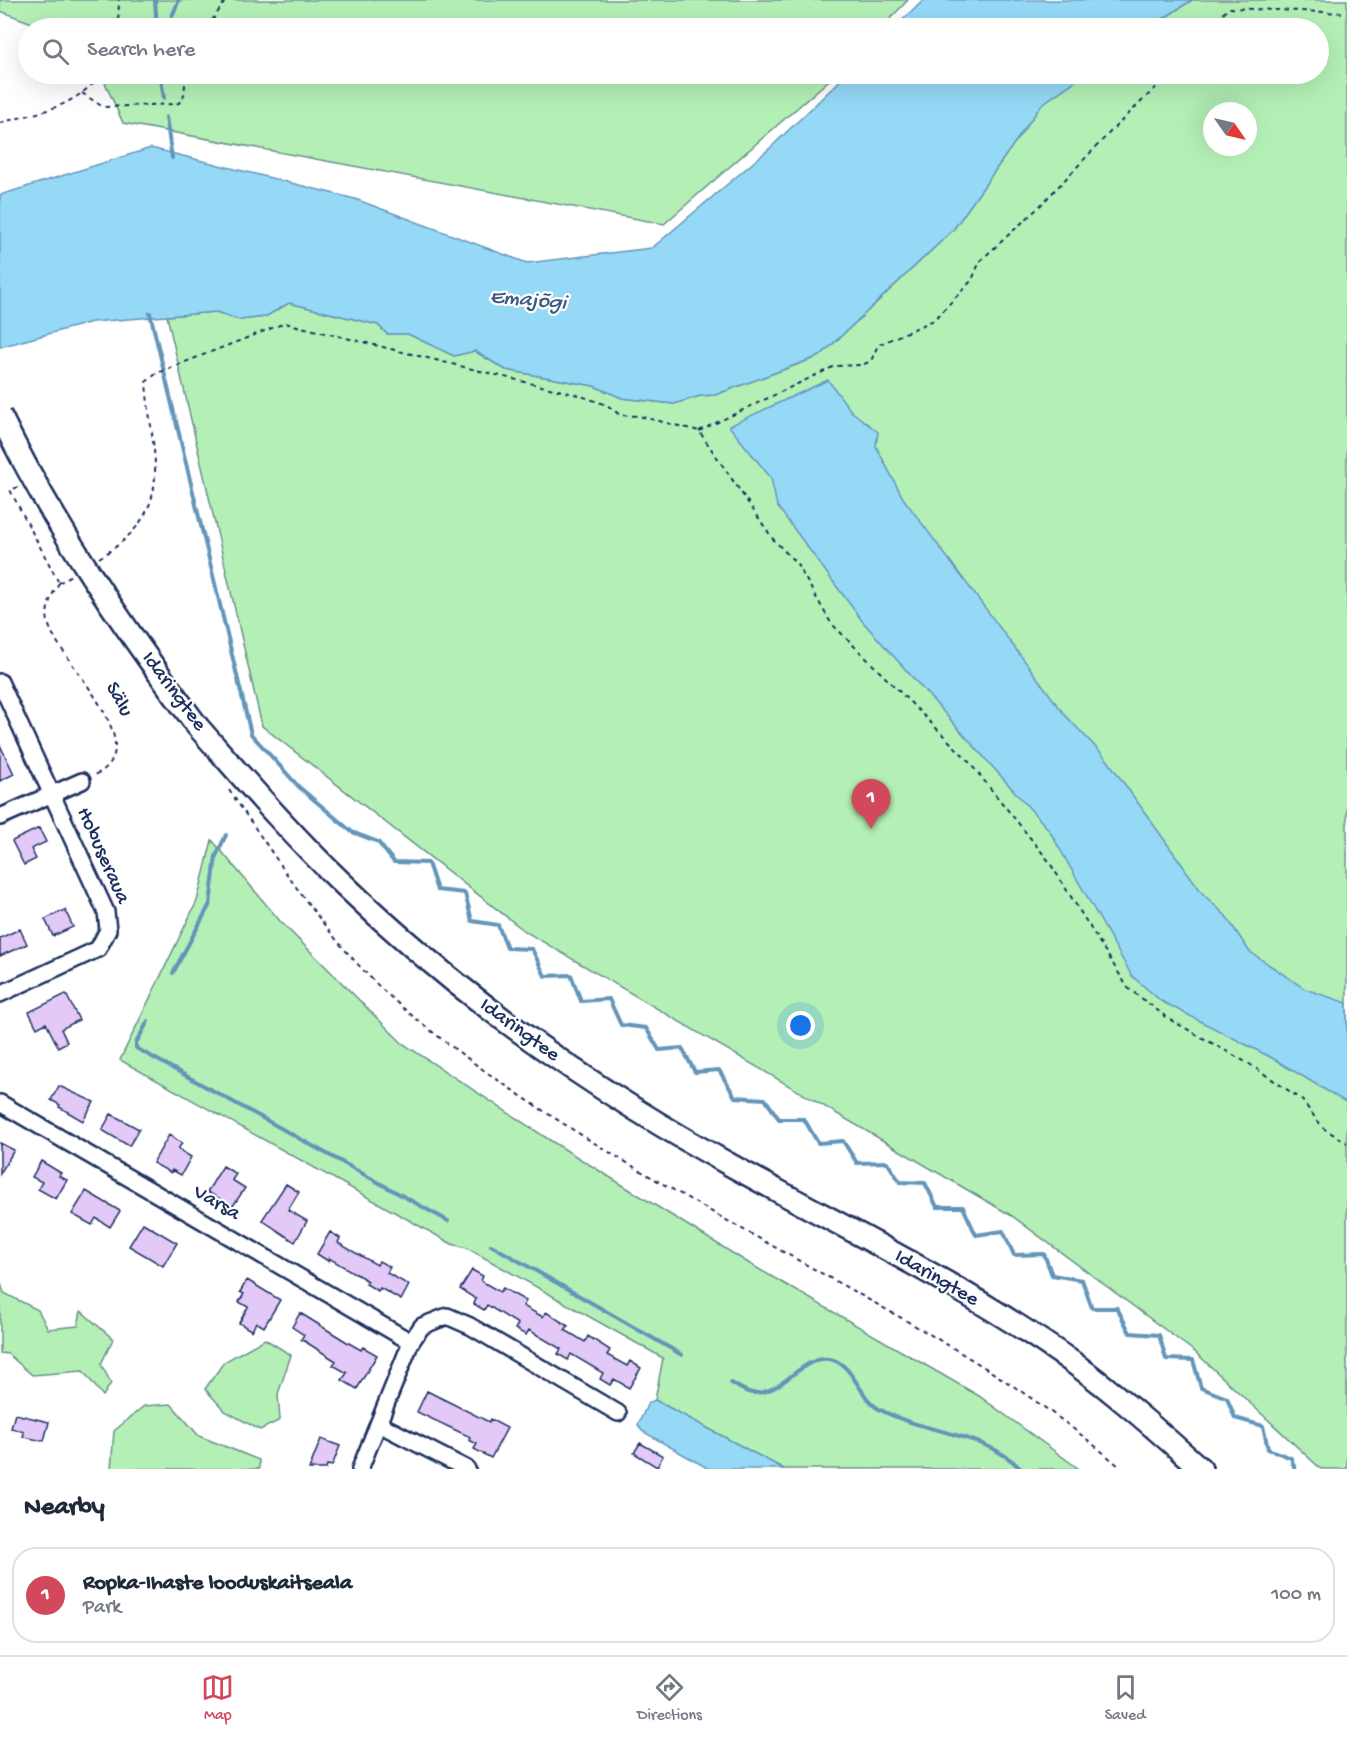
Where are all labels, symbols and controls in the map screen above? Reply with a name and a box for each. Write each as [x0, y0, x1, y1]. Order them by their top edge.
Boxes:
search box [18, 18, 1329, 84]
icon: search [39, 35, 72, 68]
text: Search here [87, 38, 195, 64]
north arrow [1203, 102, 1257, 156]
water label: Emajõgi [489, 285, 570, 317]
street label: Idaringtee [135, 647, 212, 738]
street label: Sälu [98, 678, 138, 722]
pin: 1 [852, 780, 890, 829]
street label: Hobuseraua [70, 804, 135, 909]
street label: Idaringtee [474, 994, 565, 1069]
your location [786, 1011, 815, 1040]
street label: Varsa [187, 1180, 245, 1228]
street label: Idaringtee [889, 1245, 984, 1314]
text: Nearby [24, 1493, 105, 1524]
text: Ropka-Ihaste looduskaitseala [83, 1571, 352, 1597]
text: 1 [41, 1584, 50, 1607]
text: 100 m [1271, 1584, 1321, 1607]
text: Park [83, 1597, 121, 1620]
tab: Map [201, 1671, 234, 1726]
tab: Directions [637, 1671, 702, 1726]
tab: Saved [1105, 1671, 1146, 1726]

